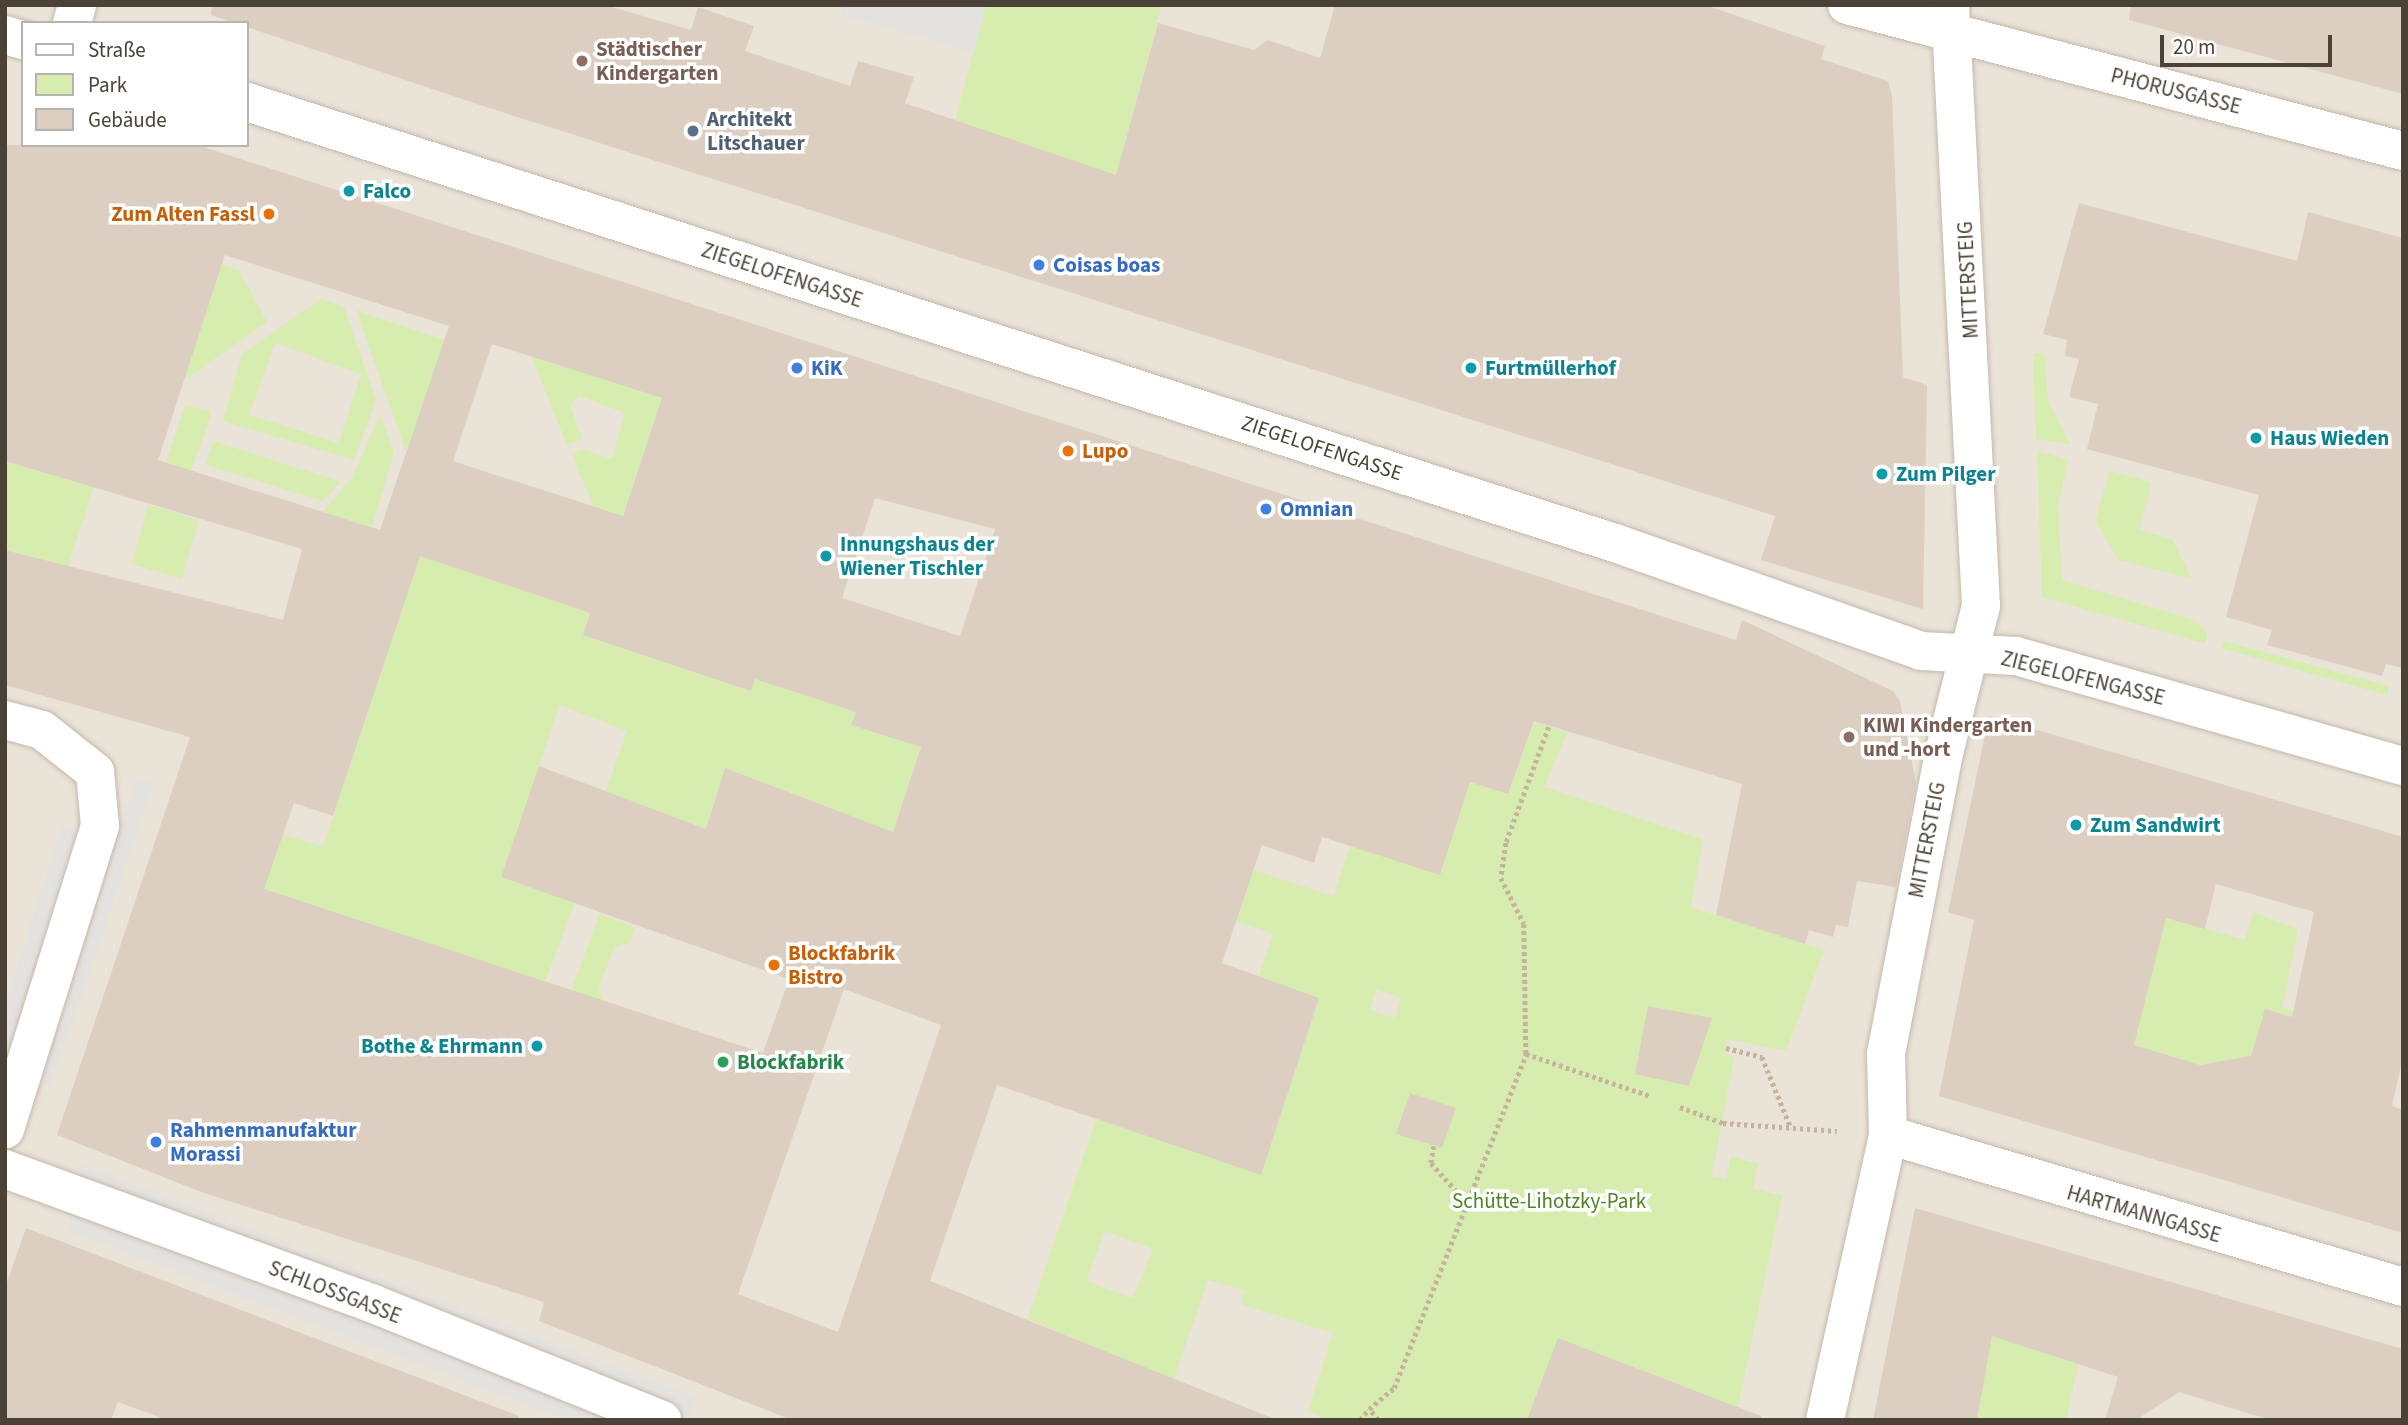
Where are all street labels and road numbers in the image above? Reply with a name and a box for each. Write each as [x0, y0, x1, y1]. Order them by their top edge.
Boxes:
street label: PHORUSGASSE [2108, 63, 2244, 119]
street label: MITTERSTEIG [1952, 221, 1984, 339]
street label: ZIEGELOFENGASSE [698, 237, 866, 313]
street label: ZIEGELOFENGASSE [1238, 410, 1406, 486]
street label: ZIEGELOFENGASSE [1998, 645, 2168, 711]
street label: MITTERSTEIG [1903, 780, 1951, 900]
street label: HARTMANNGASSE [2064, 1180, 2224, 1248]
street label: SCHLOSSGASSE [265, 1255, 405, 1329]

